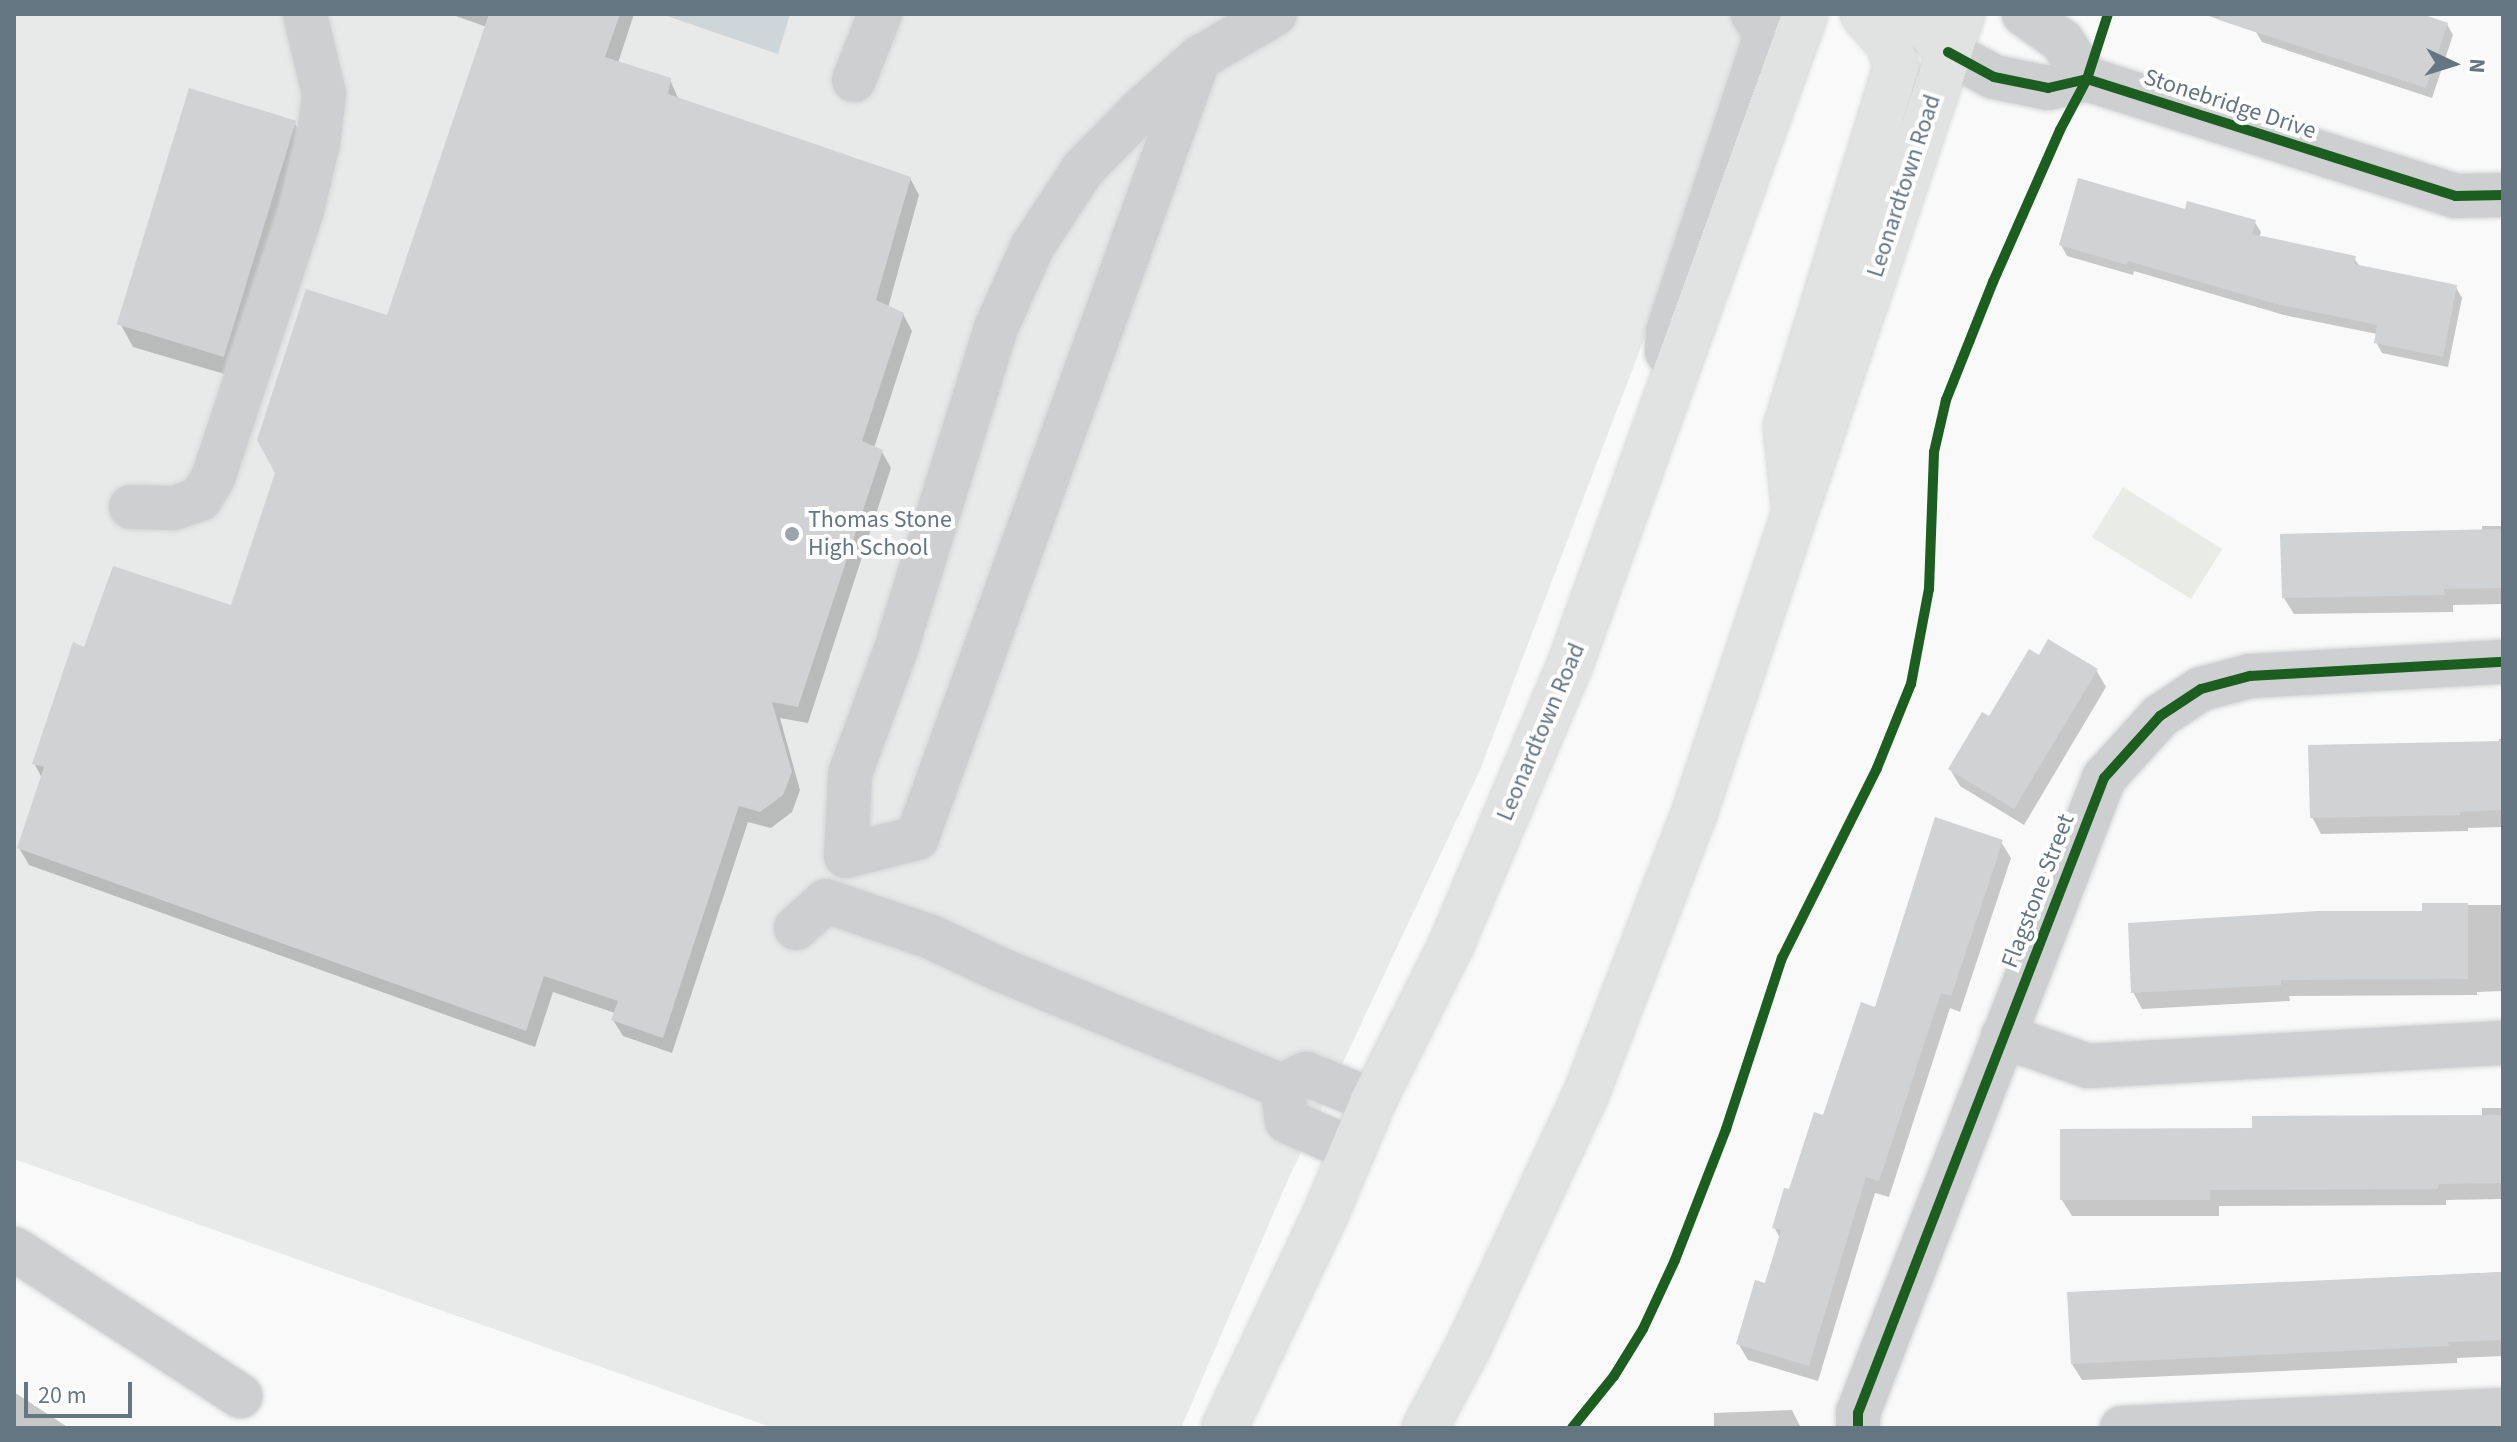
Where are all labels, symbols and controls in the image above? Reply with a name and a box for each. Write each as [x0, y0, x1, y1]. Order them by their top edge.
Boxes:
north arrow [2413, 24, 2493, 104]
text: N [2460, 57, 2493, 74]
street label: Stonebridge Drive [2140, 63, 2320, 145]
street label: Leonardtown Road [1861, 91, 1947, 281]
place label: Thomas Stone High School [808, 506, 952, 562]
marker: Thomas Stone High School [783, 525, 801, 543]
street label: Leonardtown Road [1491, 639, 1591, 825]
street label: Flagstone Street [1995, 810, 2081, 972]
scale bar [28, 1366, 136, 1416]
text: 20 m [38, 1378, 87, 1413]

